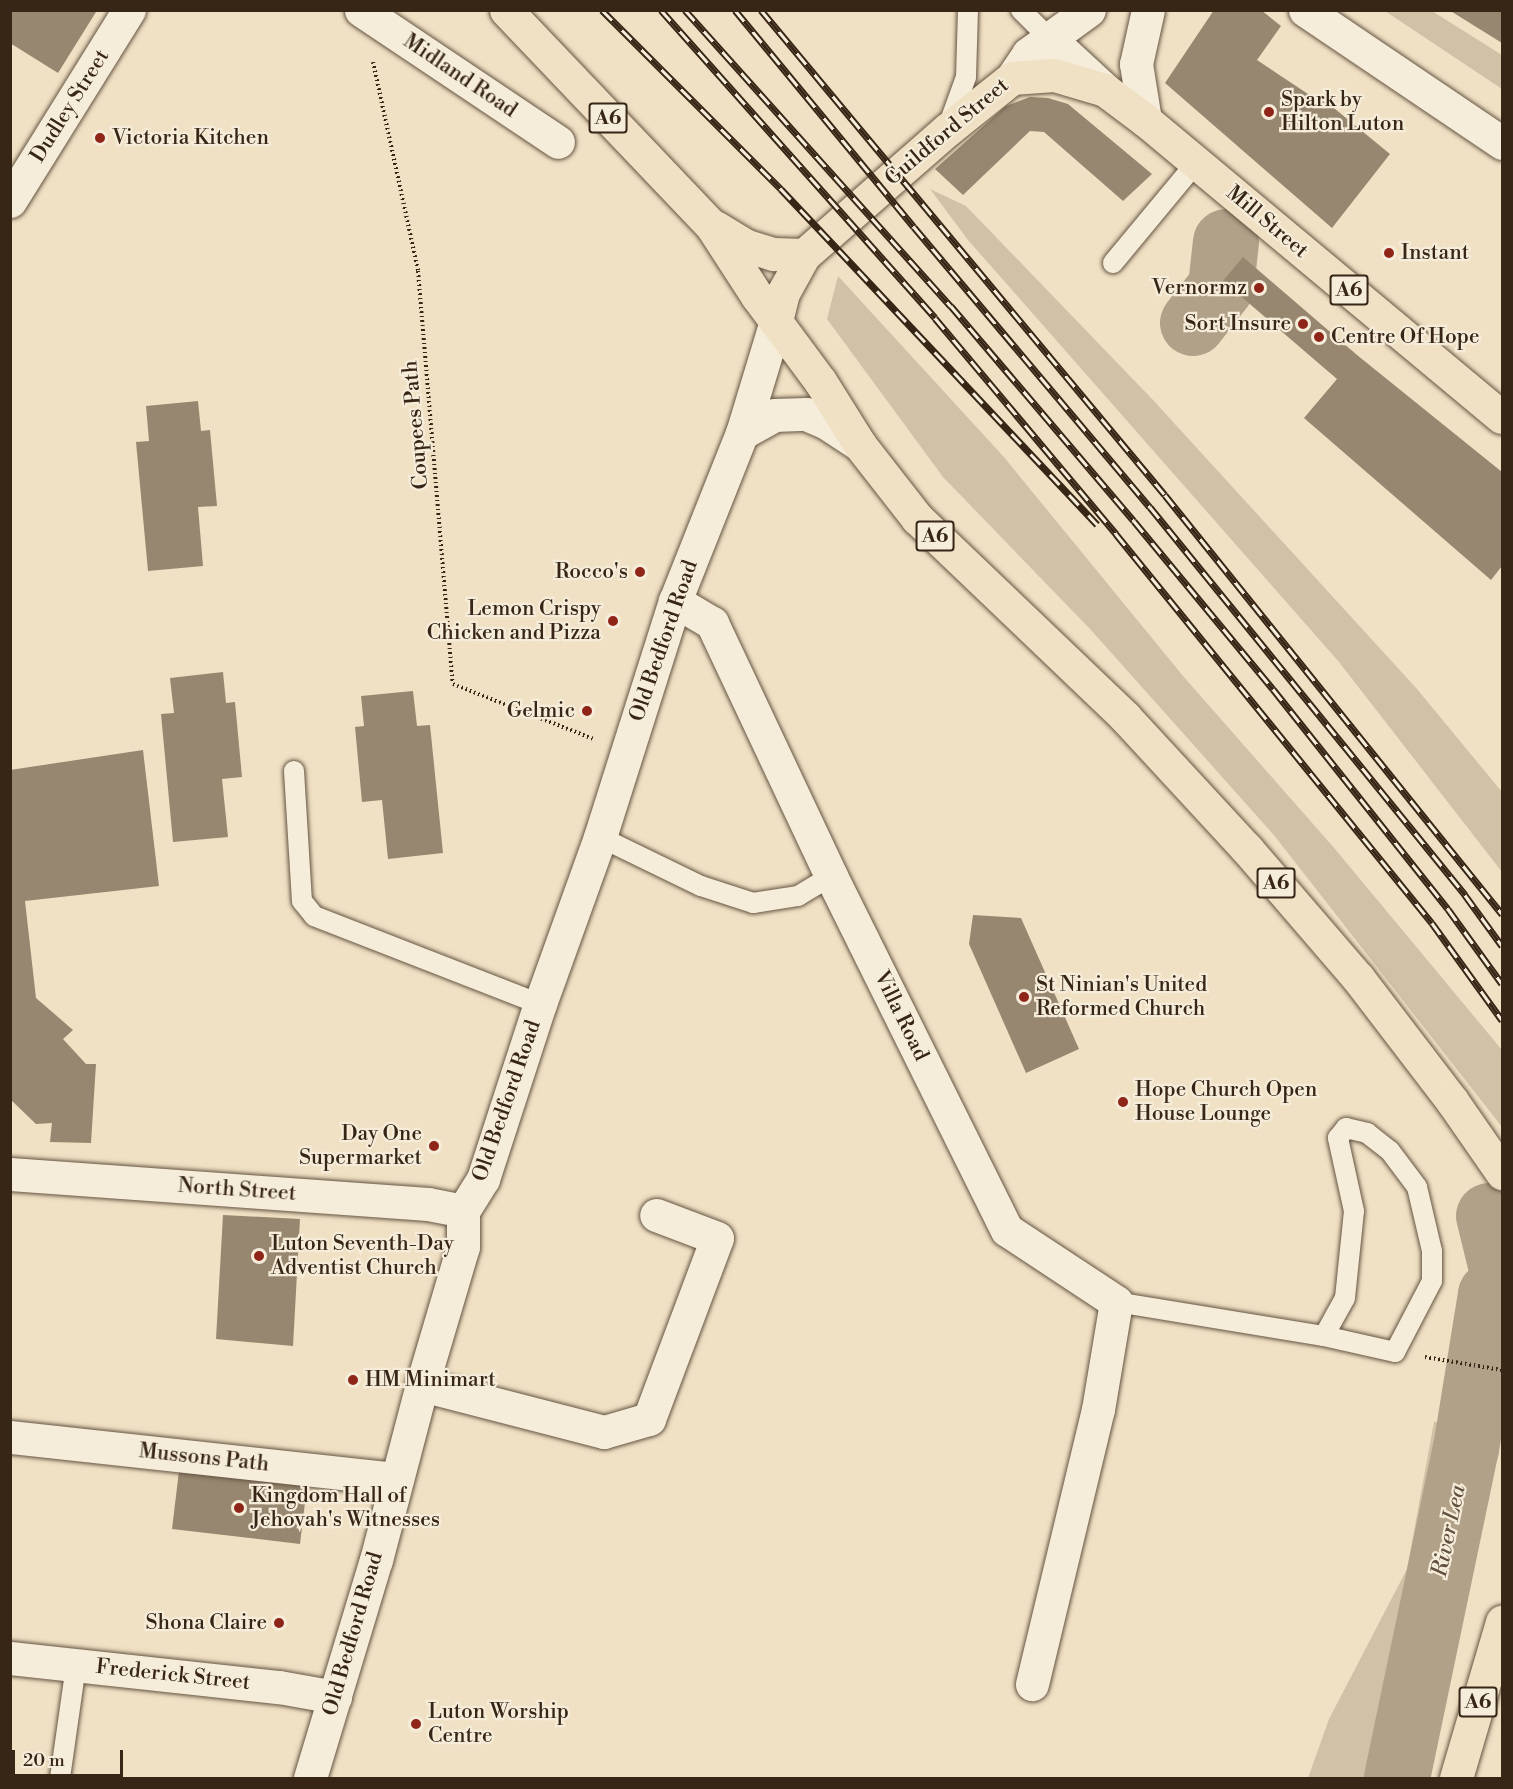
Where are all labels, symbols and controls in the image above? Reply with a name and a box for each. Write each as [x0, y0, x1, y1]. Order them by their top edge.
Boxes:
street label: Midland Road [398, 29, 522, 123]
street label: Dudley Street [25, 45, 115, 167]
street label: Guildford Street [880, 73, 1014, 191]
place label: Spark by Hilton Luton [1281, 87, 1404, 137]
road number: A6 [588, 101, 628, 135]
marker: Spark by Hilton Luton [1262, 105, 1276, 119]
place label: Victoria Kitchen [112, 125, 269, 151]
marker: Victoria Kitchen [93, 131, 107, 145]
street label: Mill Street [1221, 180, 1313, 264]
place label: Instant [1401, 240, 1469, 266]
marker: Instant [1382, 246, 1396, 260]
road number: A6 [1330, 273, 1368, 307]
place label: Vernormz [1151, 275, 1247, 301]
marker: Vernormz [1252, 281, 1266, 295]
place label: Sort Insure [1185, 311, 1291, 337]
marker: Sort Insure [1296, 317, 1310, 331]
place label: Centre Of Hope [1331, 324, 1480, 350]
marker: Centre Of Hope [1312, 330, 1326, 344]
street label: Coupees Path [398, 360, 434, 490]
road number: A6 [916, 519, 954, 553]
street label: Old Bedford Road [625, 557, 703, 725]
place label: Rocco's [555, 559, 628, 585]
marker: Rocco's [633, 565, 647, 579]
place label: Lemon Crispy Chicken and Pizza [427, 596, 601, 646]
marker: Lemon Crispy Chicken and Pizza [606, 614, 620, 628]
place label: Gelmic [507, 698, 575, 724]
marker: Gelmic [580, 704, 594, 718]
road number: A6 [1256, 866, 1296, 900]
street label: Villa Road [868, 967, 934, 1065]
place label: St Ninian's United Reformed Church [1036, 972, 1207, 1022]
marker: St Ninian's United Reformed Church [1017, 990, 1031, 1004]
street label: Old Bedford Road [468, 1017, 546, 1185]
place label: Hope Church Open House Lounge [1135, 1077, 1317, 1127]
marker: Hope Church Open House Lounge [1116, 1095, 1130, 1109]
place label: Day One Supermarket [299, 1121, 422, 1171]
marker: Day One Supermarket [427, 1139, 441, 1153]
street label: North Street [177, 1173, 297, 1207]
place label: Luton Seventh-Day Adventist Church [271, 1231, 454, 1281]
marker: Luton Seventh-Day Adventist Church [252, 1249, 266, 1263]
place label: HM Minimart [365, 1367, 496, 1393]
marker: HM Minimart [346, 1373, 360, 1387]
street label: Mussons Path [138, 1439, 270, 1477]
place label: Kingdom Hall of Jehovah's Witnesses [251, 1483, 440, 1533]
water label: River Lea [1426, 1483, 1472, 1579]
marker: Kingdom Hall of Jehovah's Witnesses [232, 1501, 246, 1515]
street label: Old Bedford Road [318, 1549, 388, 1719]
place label: Shona Claire [145, 1610, 267, 1636]
marker: Shona Claire [272, 1616, 286, 1630]
street label: Frederick Street [95, 1654, 251, 1696]
road number: A6 [1458, 1685, 1498, 1719]
place label: Luton Worship Centre [428, 1699, 569, 1749]
marker: Luton Worship Centre [409, 1717, 423, 1731]
scale bar [15, 1738, 126, 1776]
text: 20 m [23, 1749, 65, 1772]

